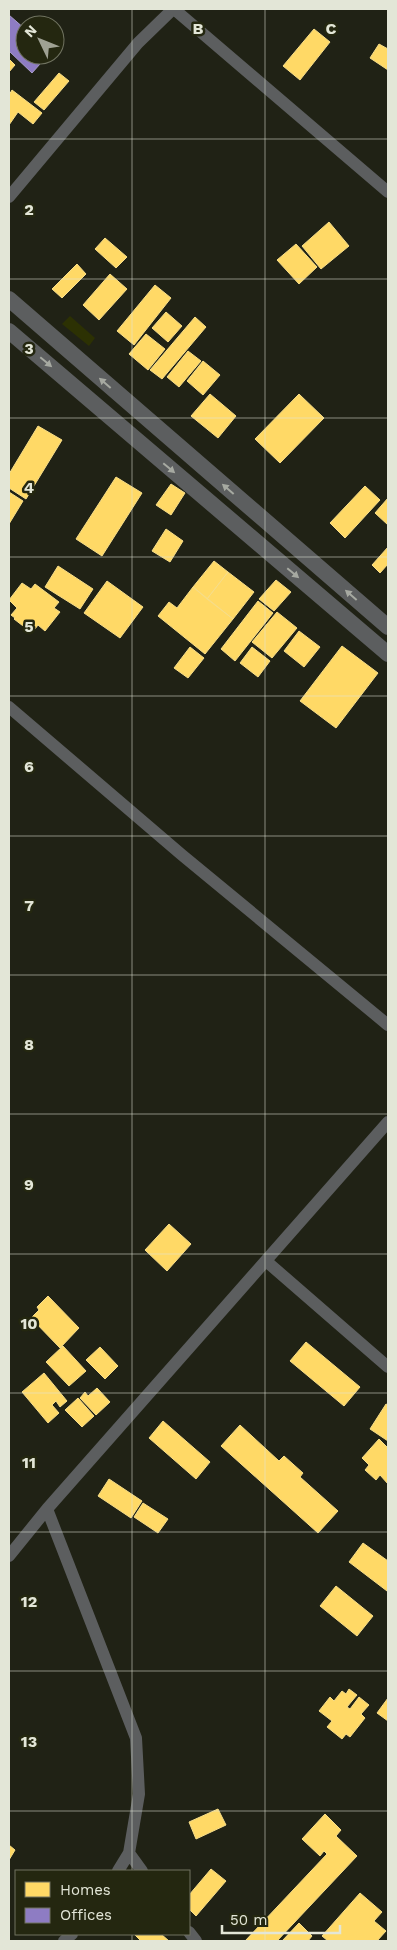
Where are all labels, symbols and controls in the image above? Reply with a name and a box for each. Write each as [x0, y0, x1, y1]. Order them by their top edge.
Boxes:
north arrow [15, 15, 65, 65]
text: B [193, 19, 204, 38]
text: C [326, 19, 337, 38]
text: N [21, 22, 40, 40]
text: 2 [24, 200, 34, 219]
text: 3 [24, 339, 34, 358]
one-way arrow [39, 357, 52, 368]
one-way arrow [99, 377, 112, 388]
one-way arrow [163, 462, 176, 473]
text: 4 [24, 478, 34, 497]
one-way arrow [223, 483, 235, 495]
one-way arrow [287, 567, 299, 578]
one-way arrow [346, 589, 358, 601]
text: 5 [24, 617, 34, 636]
text: 6 [24, 757, 34, 776]
text: 7 [24, 896, 34, 915]
text: 8 [24, 1035, 34, 1054]
text: 9 [24, 1175, 34, 1194]
text: 10 [20, 1314, 38, 1333]
text: 11 [22, 1453, 36, 1472]
text: 12 [21, 1592, 37, 1611]
text: 13 [21, 1732, 37, 1751]
legend [15, 1870, 190, 1935]
text: Homes [60, 1881, 111, 1899]
scale bar [222, 1902, 340, 1934]
text: Offices [60, 1906, 112, 1924]
text: 50 m [230, 1911, 267, 1929]

